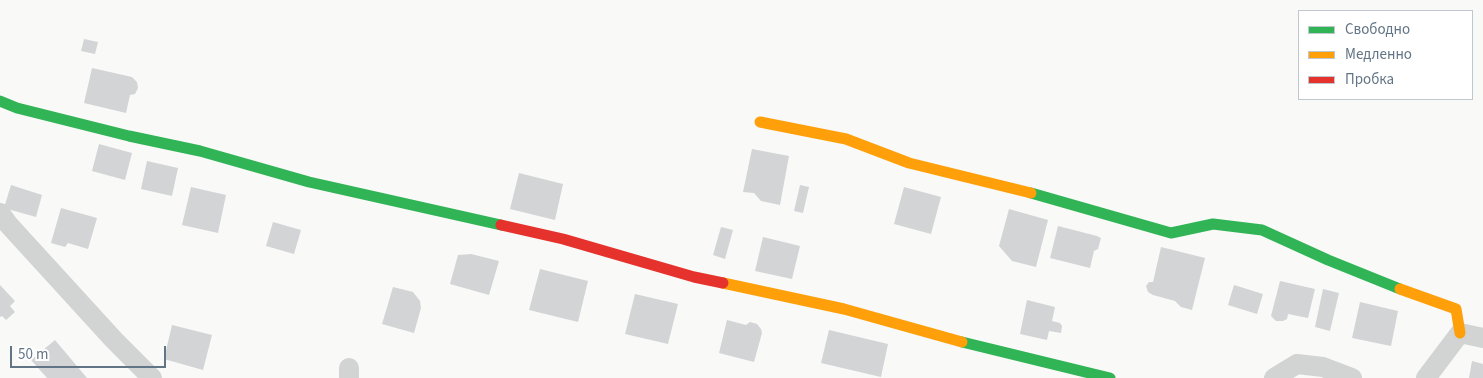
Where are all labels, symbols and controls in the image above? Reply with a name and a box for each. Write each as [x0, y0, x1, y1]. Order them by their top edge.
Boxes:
legend [1298, 10, 1473, 100]
text: Свободно [1345, 19, 1410, 40]
text: Медленно [1345, 44, 1412, 65]
text: Пробка [1345, 69, 1394, 90]
scale bar [12, 336, 169, 368]
text: 50 m [18, 344, 48, 365]

